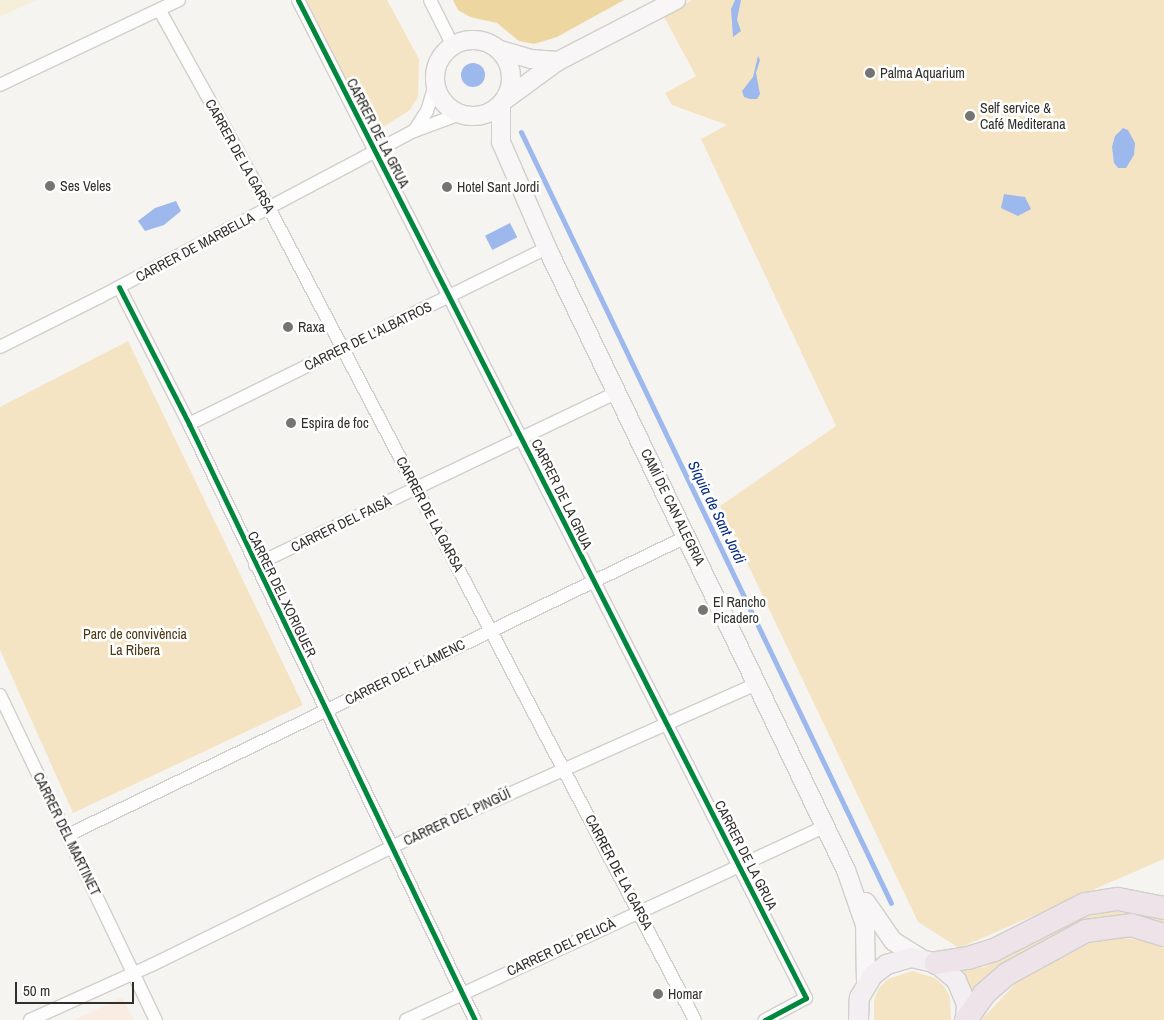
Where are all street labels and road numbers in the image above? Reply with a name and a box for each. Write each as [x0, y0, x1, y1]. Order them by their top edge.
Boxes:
street label: CARRER DE LA GRUA [343, 75, 413, 191]
street label: CARRER DE LA GARSA [202, 96, 278, 216]
street label: CARRER DE MARBELLA [133, 209, 257, 285]
street label: CARRER DE L'ALBATROS [301, 298, 435, 374]
street label: CARRER DE LA GRUA [528, 436, 596, 552]
street label: CAMÍ DE CAN ALEGRIA [637, 446, 709, 568]
street label: CARRER DE LA GARSA [392, 453, 468, 575]
street label: CARRER DEL FAISÀ [288, 492, 394, 556]
street label: CARRER DEL XORIGUER [244, 528, 320, 660]
street label: CARRER DEL FLAMENC [342, 636, 468, 708]
street label: CARRER DEL MARTINET [30, 769, 104, 899]
street label: CARRER DEL PINGÜÍ [401, 785, 513, 849]
street label: CARRER DE LA GRUA [711, 797, 781, 913]
street label: CARRER DE LA GARSA [581, 811, 657, 933]
street label: CARRER DEL PELICÀ [504, 914, 618, 980]

